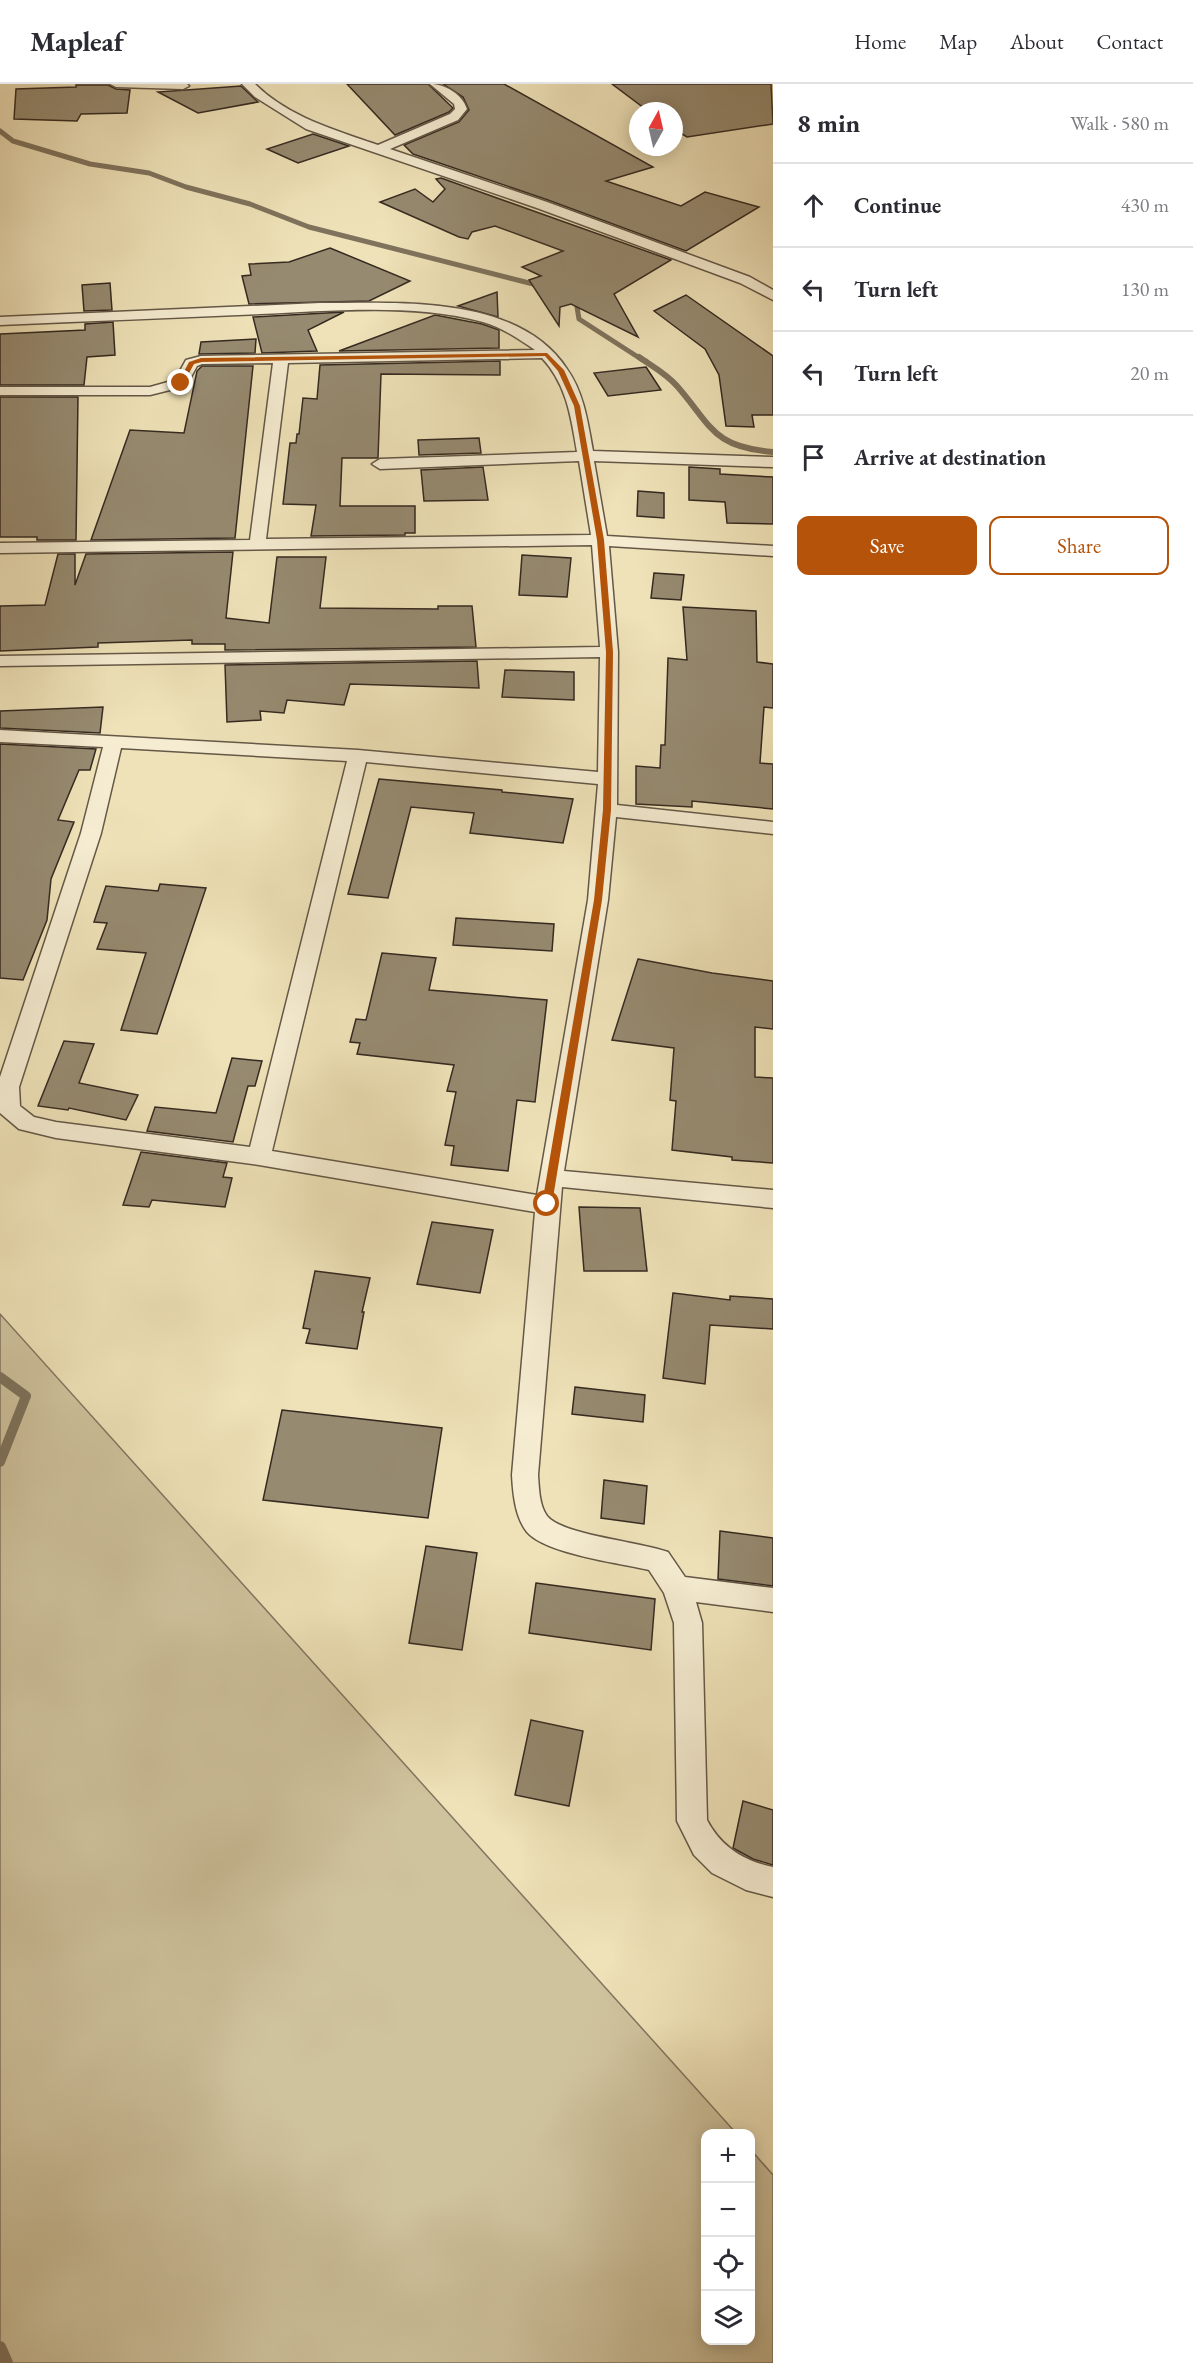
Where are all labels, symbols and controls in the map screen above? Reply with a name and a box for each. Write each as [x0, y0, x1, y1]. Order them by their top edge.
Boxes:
text: Mapleaf [30, 23, 124, 59]
text: Home [854, 28, 906, 55]
text: Map [939, 28, 977, 55]
text: About [1010, 28, 1063, 55]
text: Contact [1096, 28, 1163, 55]
north arrow [629, 102, 683, 156]
text: 8 min [797, 106, 860, 140]
text: Walk · 580 m [1070, 110, 1169, 136]
icon: ahead [797, 189, 830, 222]
text: Continue [854, 191, 941, 220]
text: 430 m [1121, 192, 1169, 218]
icon: left [797, 273, 830, 306]
text: Turn left [854, 275, 938, 304]
text: 130 m [1121, 276, 1169, 302]
icon: left [797, 357, 830, 390]
text: Turn left [854, 359, 938, 388]
text: 20 m [1130, 360, 1169, 386]
route end [167, 369, 193, 395]
icon: arrive [797, 441, 830, 474]
text: Arrive at destination [854, 443, 1046, 472]
button: Save [797, 516, 977, 575]
button: Share [989, 516, 1169, 575]
route start [533, 1190, 559, 1216]
map controls [701, 2129, 755, 2345]
button: + [701, 2129, 755, 2183]
button: − [701, 2183, 755, 2237]
button: locate [701, 2237, 755, 2291]
button: layers [701, 2291, 755, 2345]

